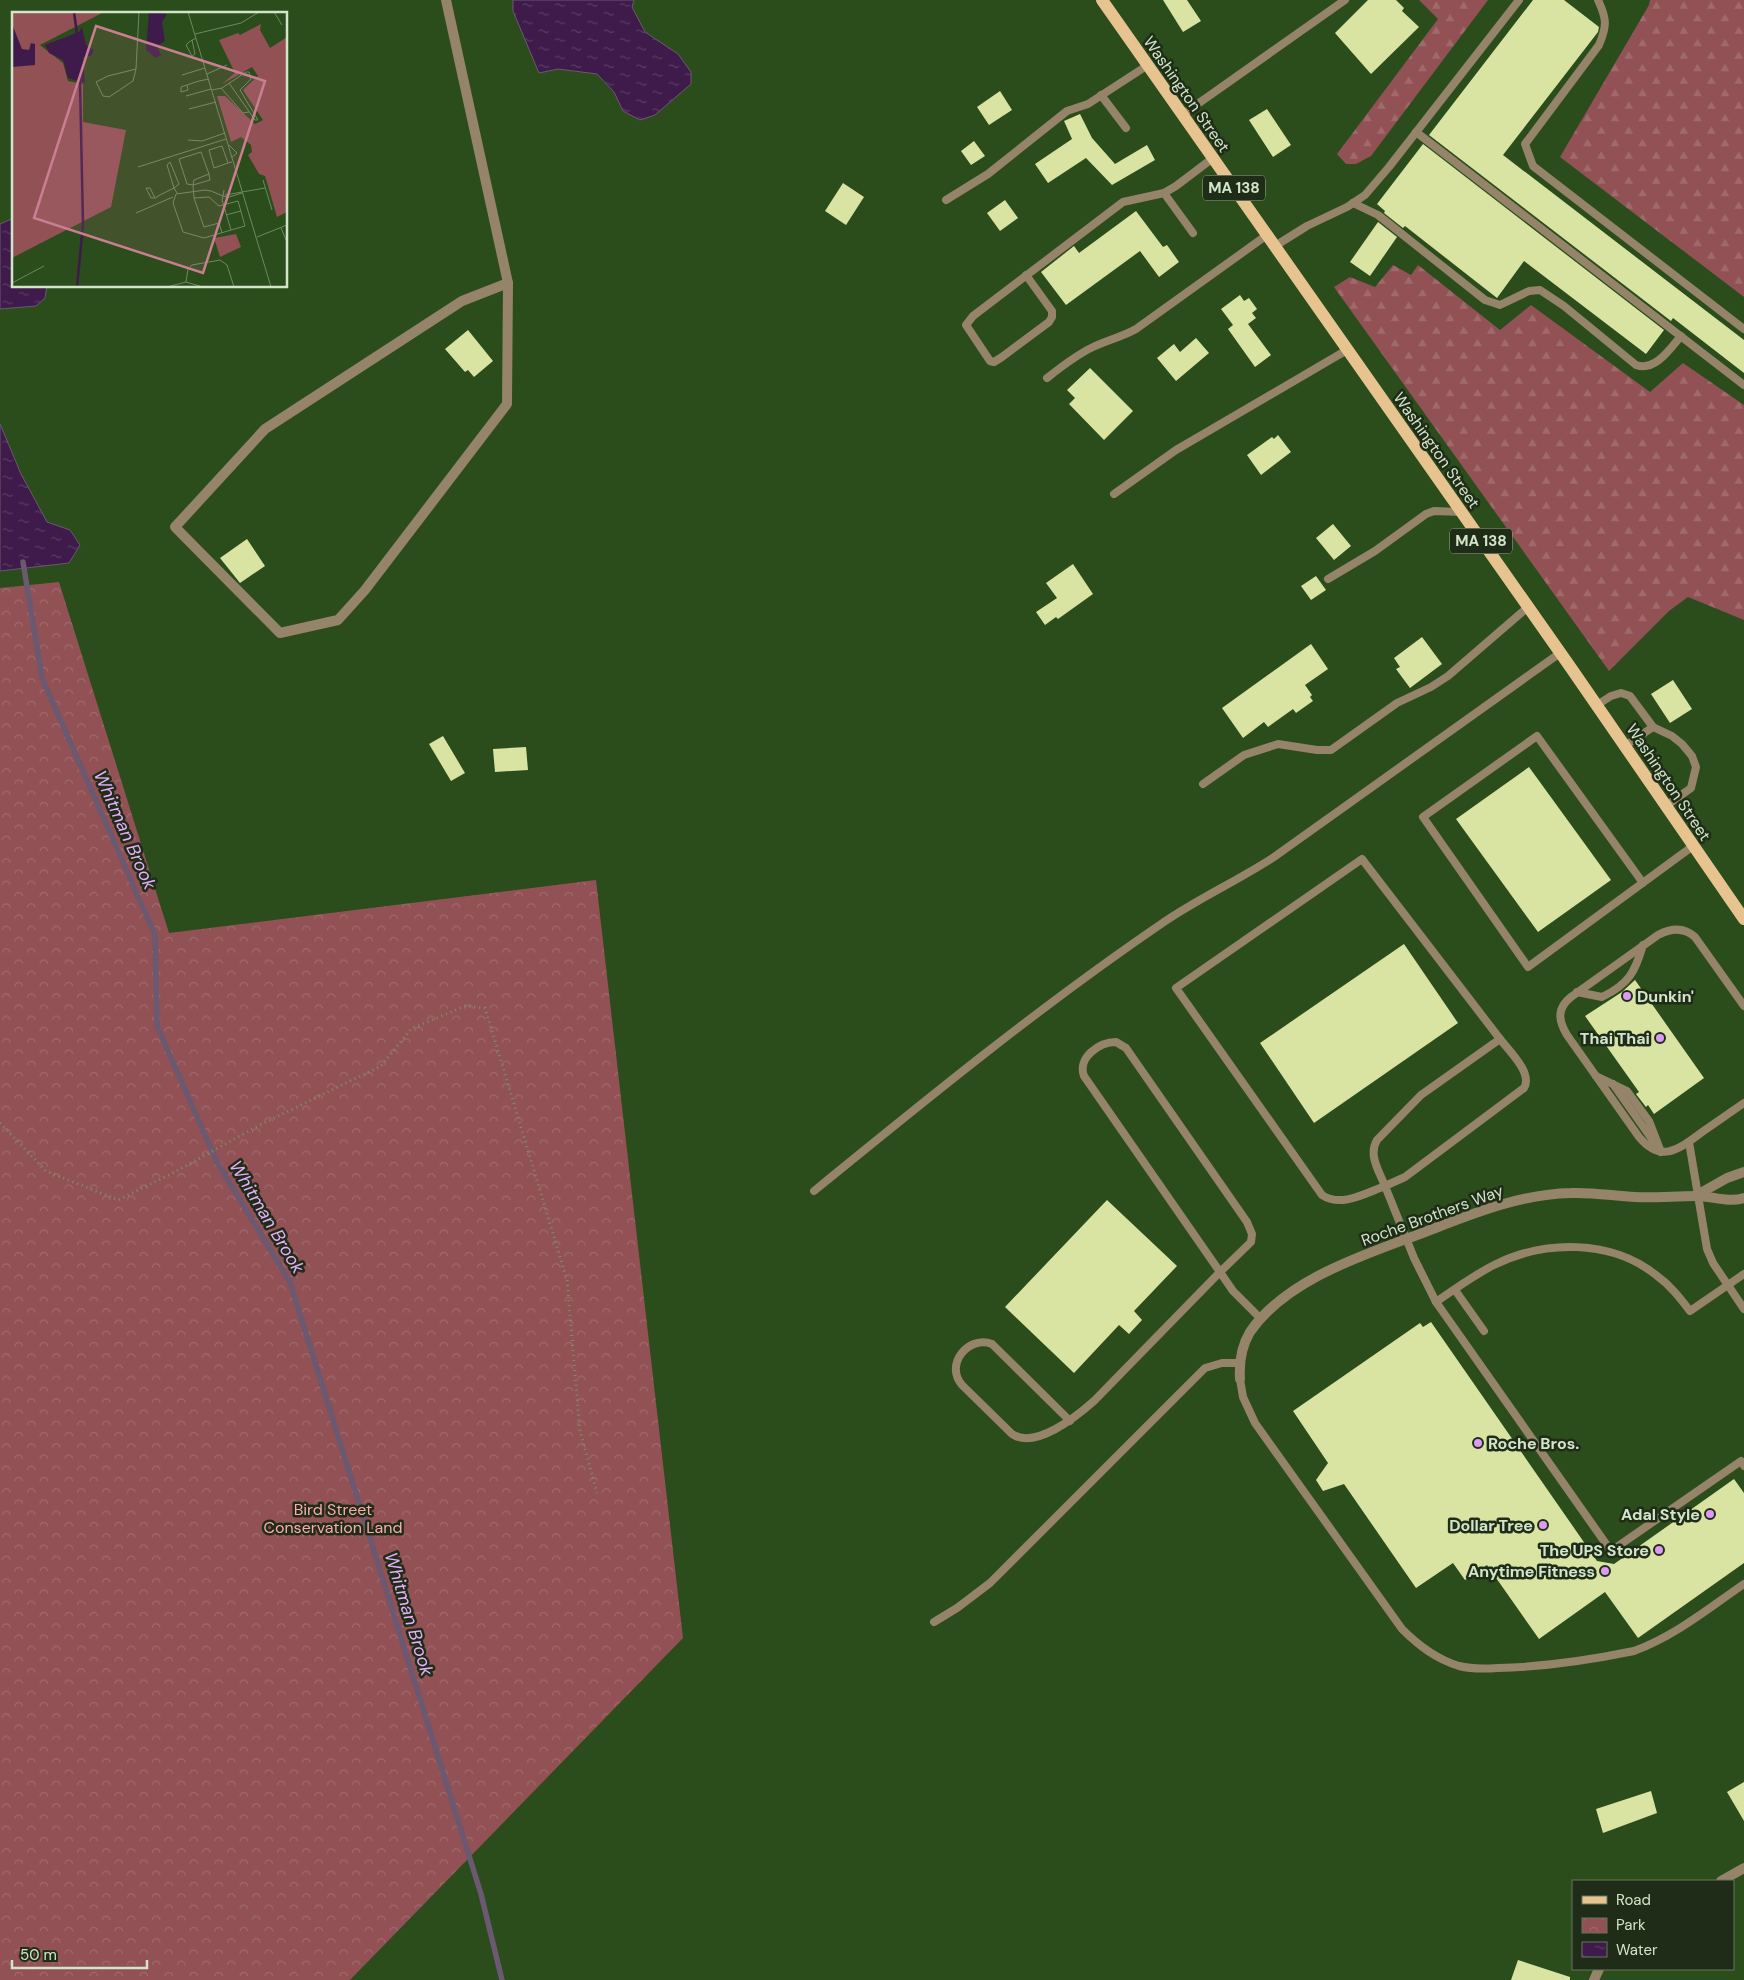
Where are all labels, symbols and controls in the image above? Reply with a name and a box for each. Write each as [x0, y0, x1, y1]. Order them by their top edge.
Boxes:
inset map [12, 12, 288, 288]
street label: Washington Street [1139, 32, 1234, 156]
road number: MA 138 [1203, 176, 1265, 200]
street label: Washington Street [1389, 388, 1484, 512]
road number: MA 138 [1450, 528, 1512, 554]
street label: Washington Street [1622, 720, 1716, 845]
water label: Whitman Brook [88, 767, 162, 894]
place label: Dunkin' [1637, 986, 1694, 1007]
marker: Dunkin' [1621, 990, 1633, 1002]
place label: Thai Thai [1580, 1028, 1650, 1049]
marker: Thai Thai [1654, 1032, 1666, 1044]
water label: Whitman Brook [224, 1156, 311, 1279]
street label: Roche Brothers Way [1358, 1180, 1506, 1251]
place label: Roche Bros. [1488, 1433, 1579, 1454]
marker: Roche Bros. [1472, 1437, 1484, 1449]
park label: Bird Street Conservation Land [263, 1499, 403, 1538]
place label: Adal Style [1621, 1504, 1700, 1525]
marker: Adal Style [1704, 1508, 1716, 1520]
place label: Dollar Tree [1449, 1515, 1533, 1536]
marker: Dollar Tree [1537, 1519, 1549, 1531]
place label: The UPS Store [1540, 1540, 1649, 1561]
marker: The UPS Store [1653, 1544, 1665, 1556]
water label: Whitman Brook [379, 1549, 439, 1680]
place label: Anytime Fitness [1468, 1561, 1595, 1582]
marker: Anytime Fitness [1599, 1565, 1611, 1577]
legend [1572, 1880, 1734, 1970]
text: Road [1616, 1890, 1651, 1910]
text: Park [1616, 1915, 1646, 1935]
scale bar [12, 1938, 148, 1970]
text: Water [1616, 1940, 1658, 1960]
text: 50 m [20, 1945, 57, 1965]

